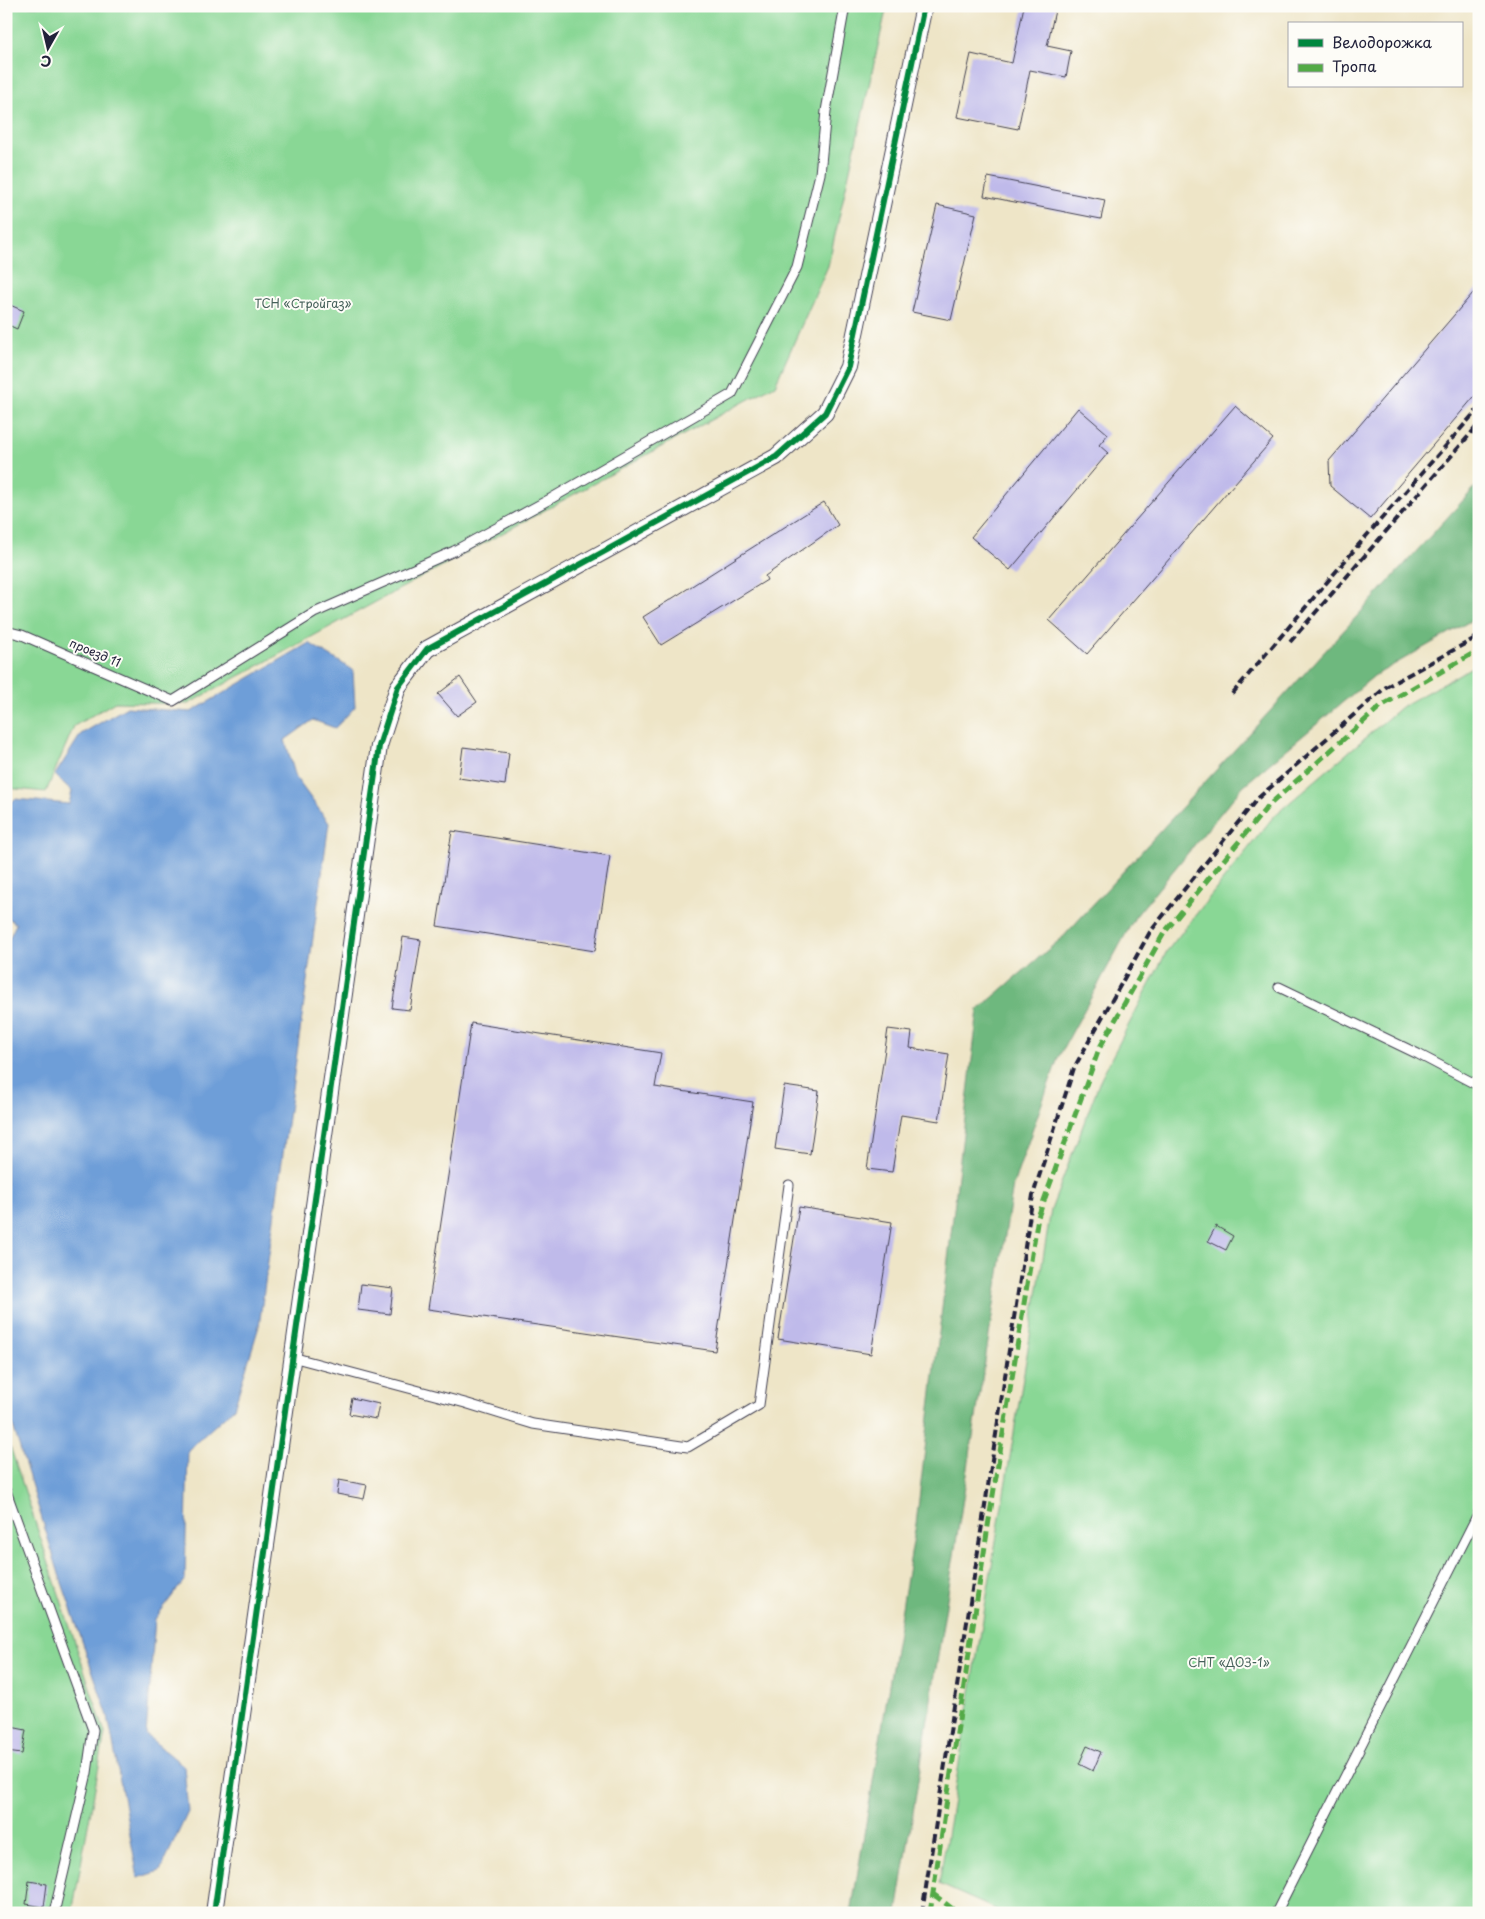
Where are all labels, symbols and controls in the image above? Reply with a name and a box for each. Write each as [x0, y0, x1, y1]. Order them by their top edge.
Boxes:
north arrow [22, 22, 72, 72]
legend [1288, 22, 1462, 88]
text: Велодорожка [1332, 30, 1433, 53]
text: С [39, 50, 53, 72]
text: Тропа [1332, 54, 1377, 77]
park label: ТСН «Стройгаз» [255, 294, 352, 312]
street label: проезд 11 [67, 633, 124, 671]
park label: СНТ «ДОЗ-1» [1188, 1653, 1270, 1671]

